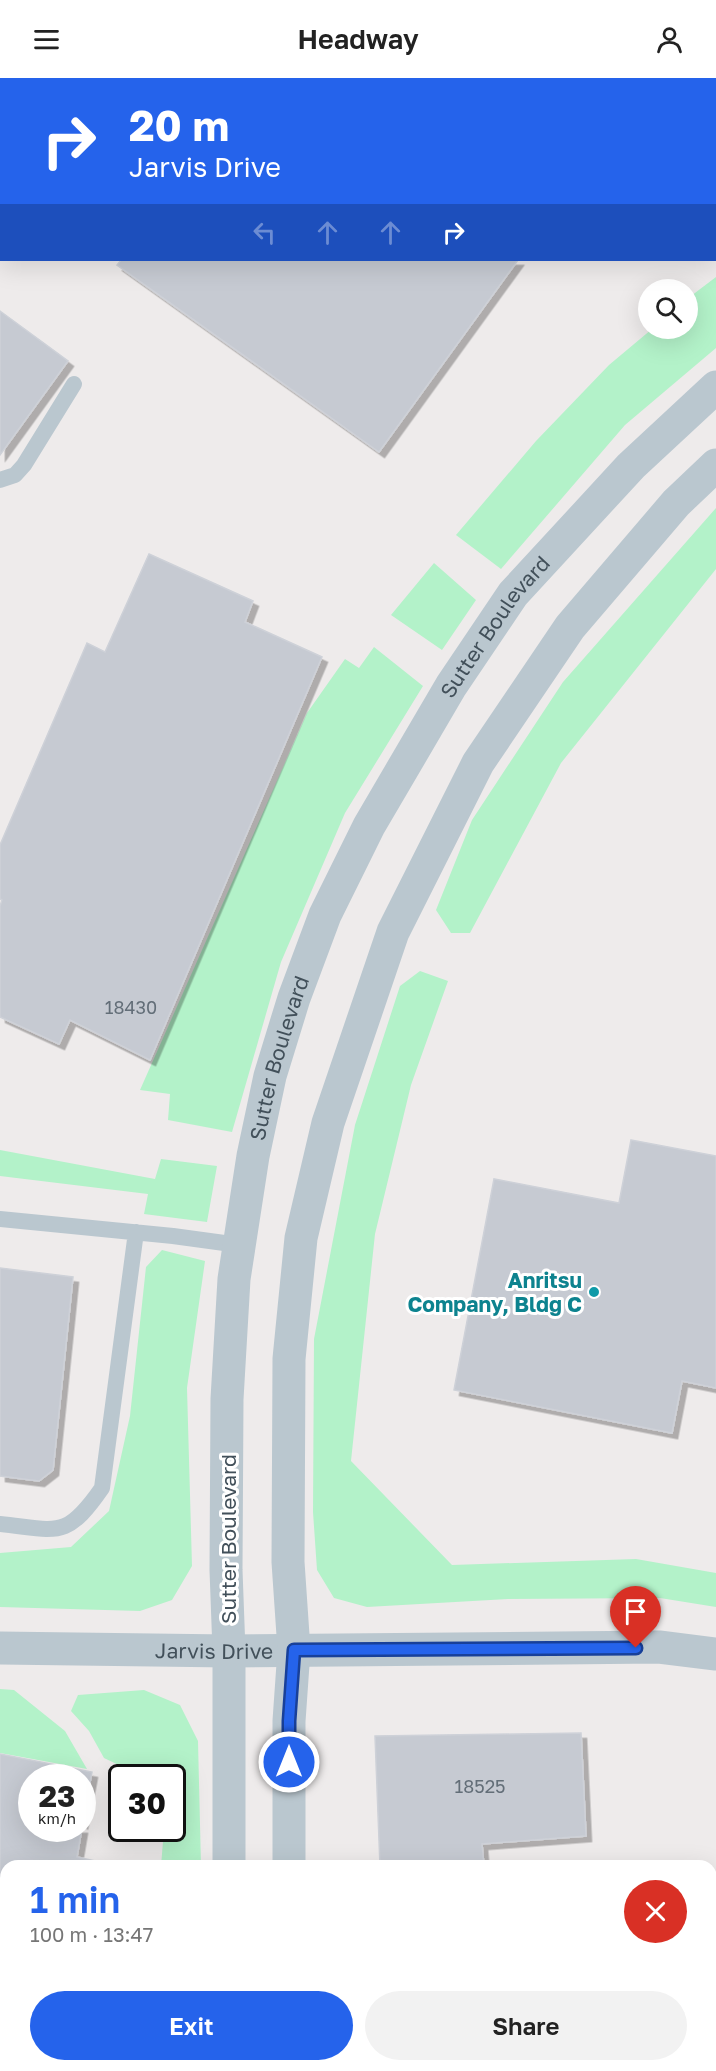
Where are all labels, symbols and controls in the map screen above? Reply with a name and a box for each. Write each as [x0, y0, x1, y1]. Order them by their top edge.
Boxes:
icon: menu [30, 23, 63, 56]
text: Headway [297, 23, 419, 55]
icon: person [653, 23, 686, 56]
text: 20 m [129, 100, 229, 150]
icon: right [30, 102, 108, 180]
text: Jarvis Drive [129, 151, 281, 183]
icon: left [248, 216, 281, 249]
icon: ahead [311, 216, 344, 249]
icon: ahead [374, 216, 407, 249]
icon: right [437, 216, 470, 249]
map controls [638, 279, 698, 339]
button: search [638, 279, 698, 339]
street label: Sutter Boulevard [434, 550, 555, 702]
street label: Sutter Boulevard [244, 972, 314, 1143]
house number: 18430 [105, 996, 157, 1018]
place label: Anritsu Company, Bldg C [407, 1267, 582, 1317]
marker: Anritsu Company, Bldg C [587, 1285, 601, 1299]
street label: Sutter Boulevard [215, 1454, 241, 1624]
pin [610, 1586, 661, 1648]
icon: arrive [619, 1595, 652, 1628]
street label: Jarvis Drive [155, 1637, 273, 1664]
position arrow [257, 1730, 321, 1794]
speed limit sign: 30 [108, 1764, 186, 1842]
house number: 18525 [454, 1775, 506, 1797]
text: 23 [39, 1778, 75, 1814]
text: km/h [38, 1809, 76, 1827]
text: 1 min [30, 1878, 120, 1921]
button: close [624, 1880, 687, 1943]
text: 100 m · 13:47 [30, 1922, 153, 1946]
button: Exit [30, 1991, 353, 2060]
button: Share [365, 1991, 687, 2060]

